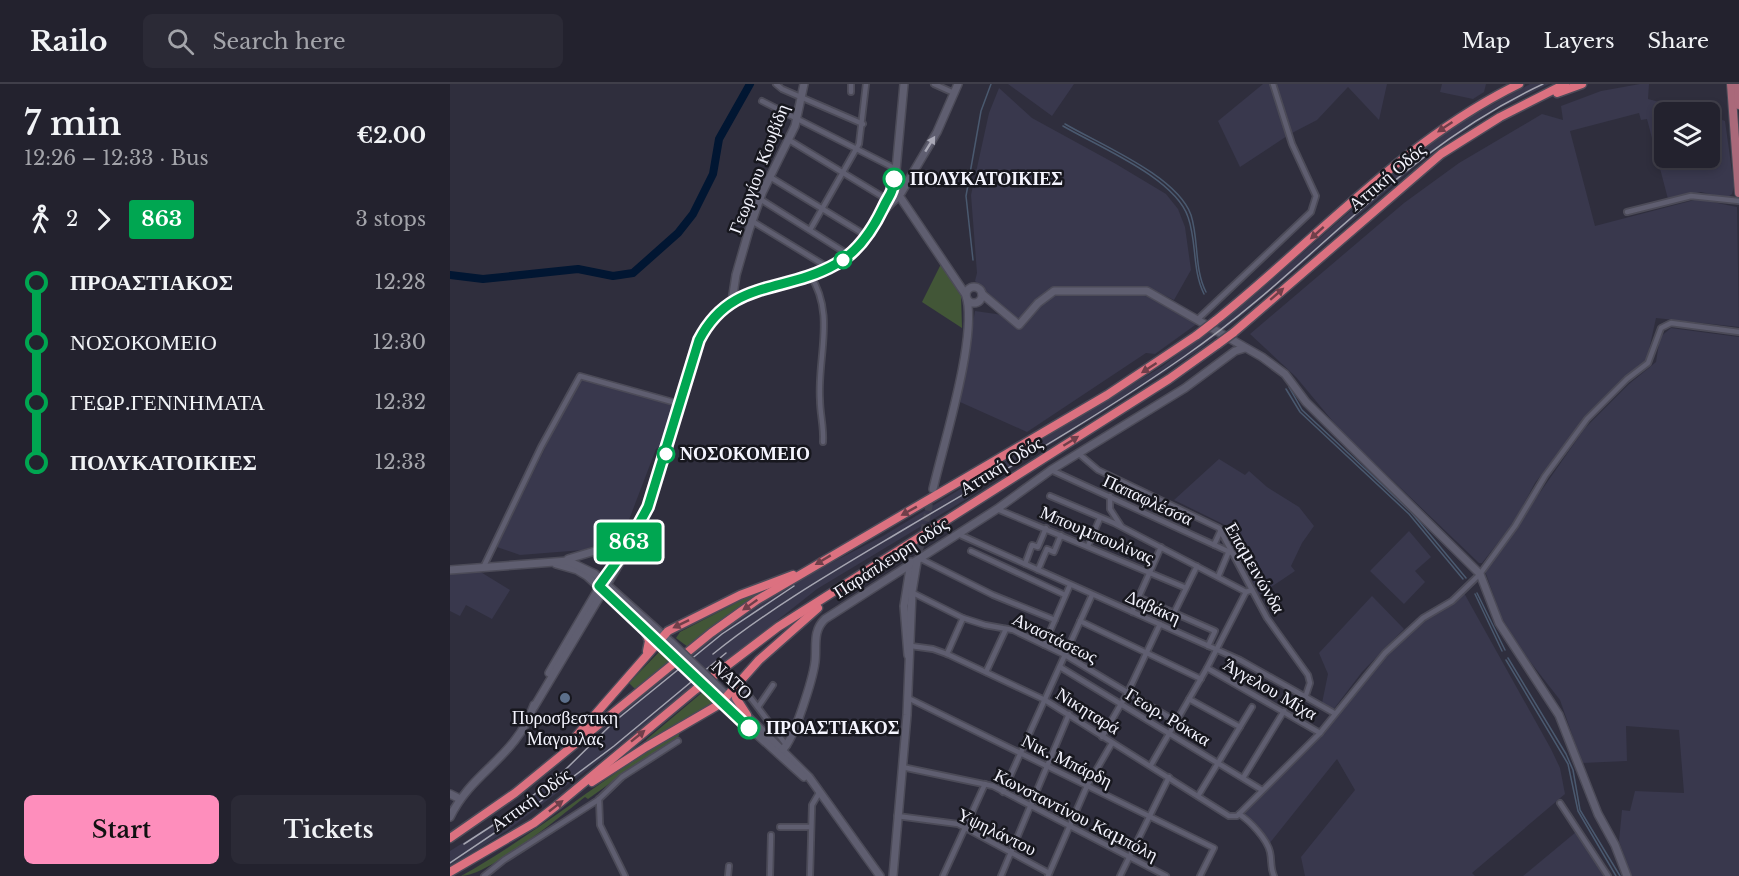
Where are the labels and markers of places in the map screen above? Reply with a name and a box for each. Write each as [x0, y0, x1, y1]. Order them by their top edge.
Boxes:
marker: ΠΟΛΥΚΑΤΟΙΚΙΕΣ [883, 168, 905, 190]
place label: ΠΟΛΥΚΑΤΟΙΚΙΕΣ [910, 168, 1063, 190]
unlabelled marker [834, 251, 852, 269]
place label: ΝΟΣΟΚΟΜΕΙΟ [680, 443, 810, 465]
marker: ΝΟΣΟΚΟΜΕΙΟ [657, 445, 675, 463]
marker: Πυροσβεστικη Μαγουλας [558, 691, 572, 705]
place label: Πυροσβεστικη Μαγουλας [512, 707, 618, 750]
marker: ΠΡΟΑΣΤΙΑΚΟΣ [738, 717, 760, 739]
place label: ΠΡΟΑΣΤΙΑΚΟΣ [766, 717, 899, 739]

